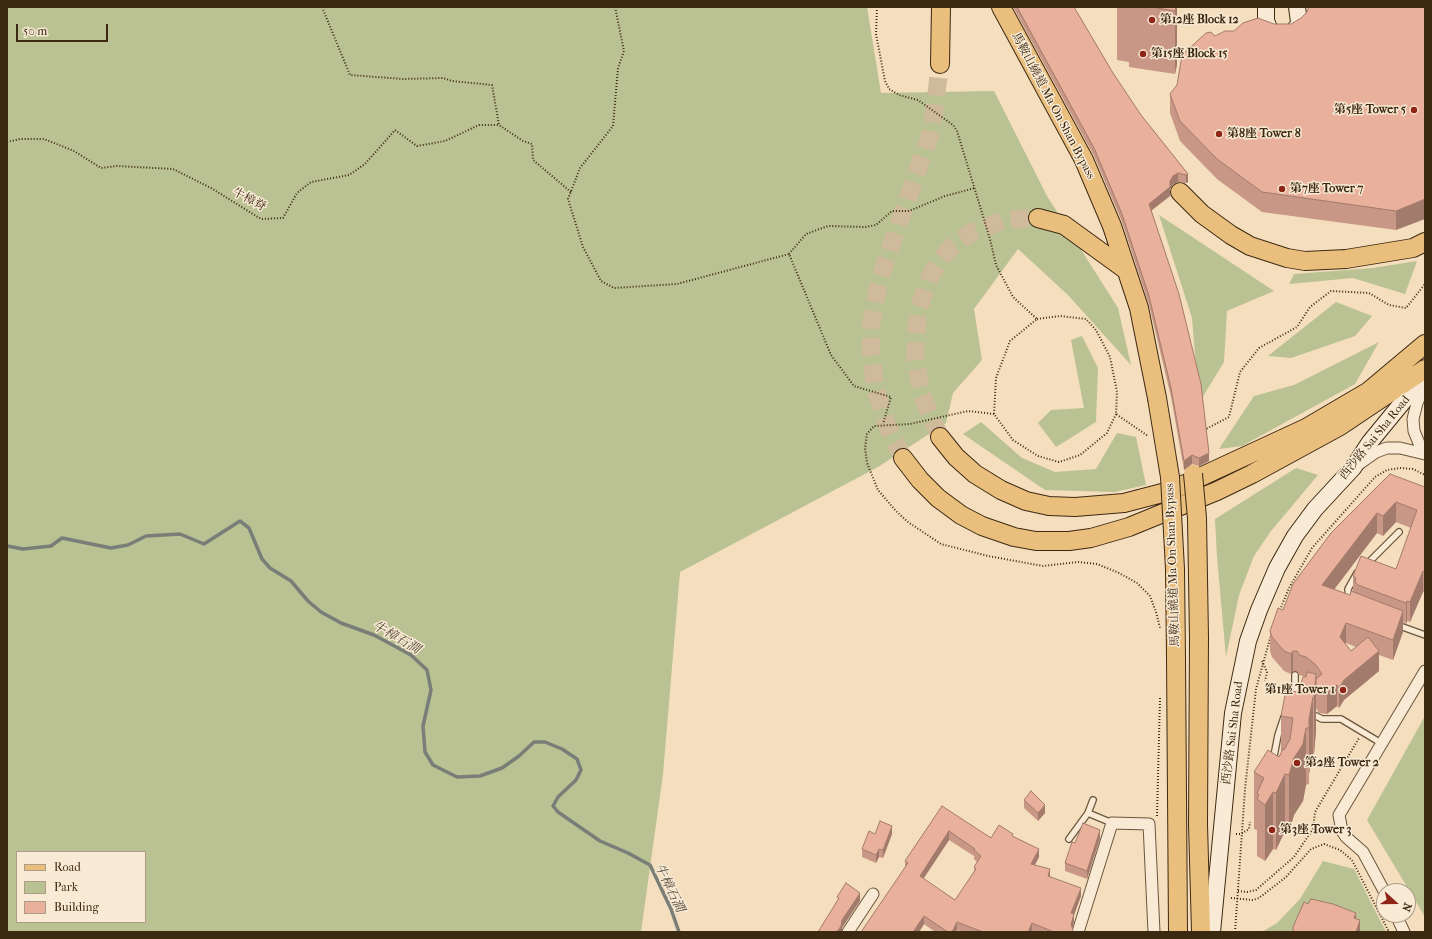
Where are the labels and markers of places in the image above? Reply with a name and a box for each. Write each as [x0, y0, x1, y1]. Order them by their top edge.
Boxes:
place label: 第12座 Block 12 [1160, 13, 1239, 27]
marker: 第12座 Block 12 [1147, 15, 1157, 25]
place label: 第15座 Block 15 [1151, 47, 1228, 61]
marker: 第15座 Block 15 [1138, 49, 1148, 59]
place label: 第5座 Tower 5 [1334, 103, 1406, 117]
marker: 第5座 Tower 5 [1409, 105, 1419, 115]
place label: 第8座 Tower 8 [1227, 127, 1301, 141]
marker: 第8座 Tower 8 [1214, 129, 1224, 139]
place label: 第7座 Tower 7 [1290, 182, 1363, 196]
marker: 第7座 Tower 7 [1277, 184, 1287, 194]
place label: 第1座 Tower 1 [1265, 683, 1335, 697]
marker: 第1座 Tower 1 [1338, 685, 1348, 695]
place label: 第2座 Tower 2 [1305, 756, 1379, 770]
marker: 第2座 Tower 2 [1292, 758, 1302, 768]
place label: 第3座 Tower 3 [1280, 823, 1352, 837]
marker: 第3座 Tower 3 [1267, 825, 1277, 835]

